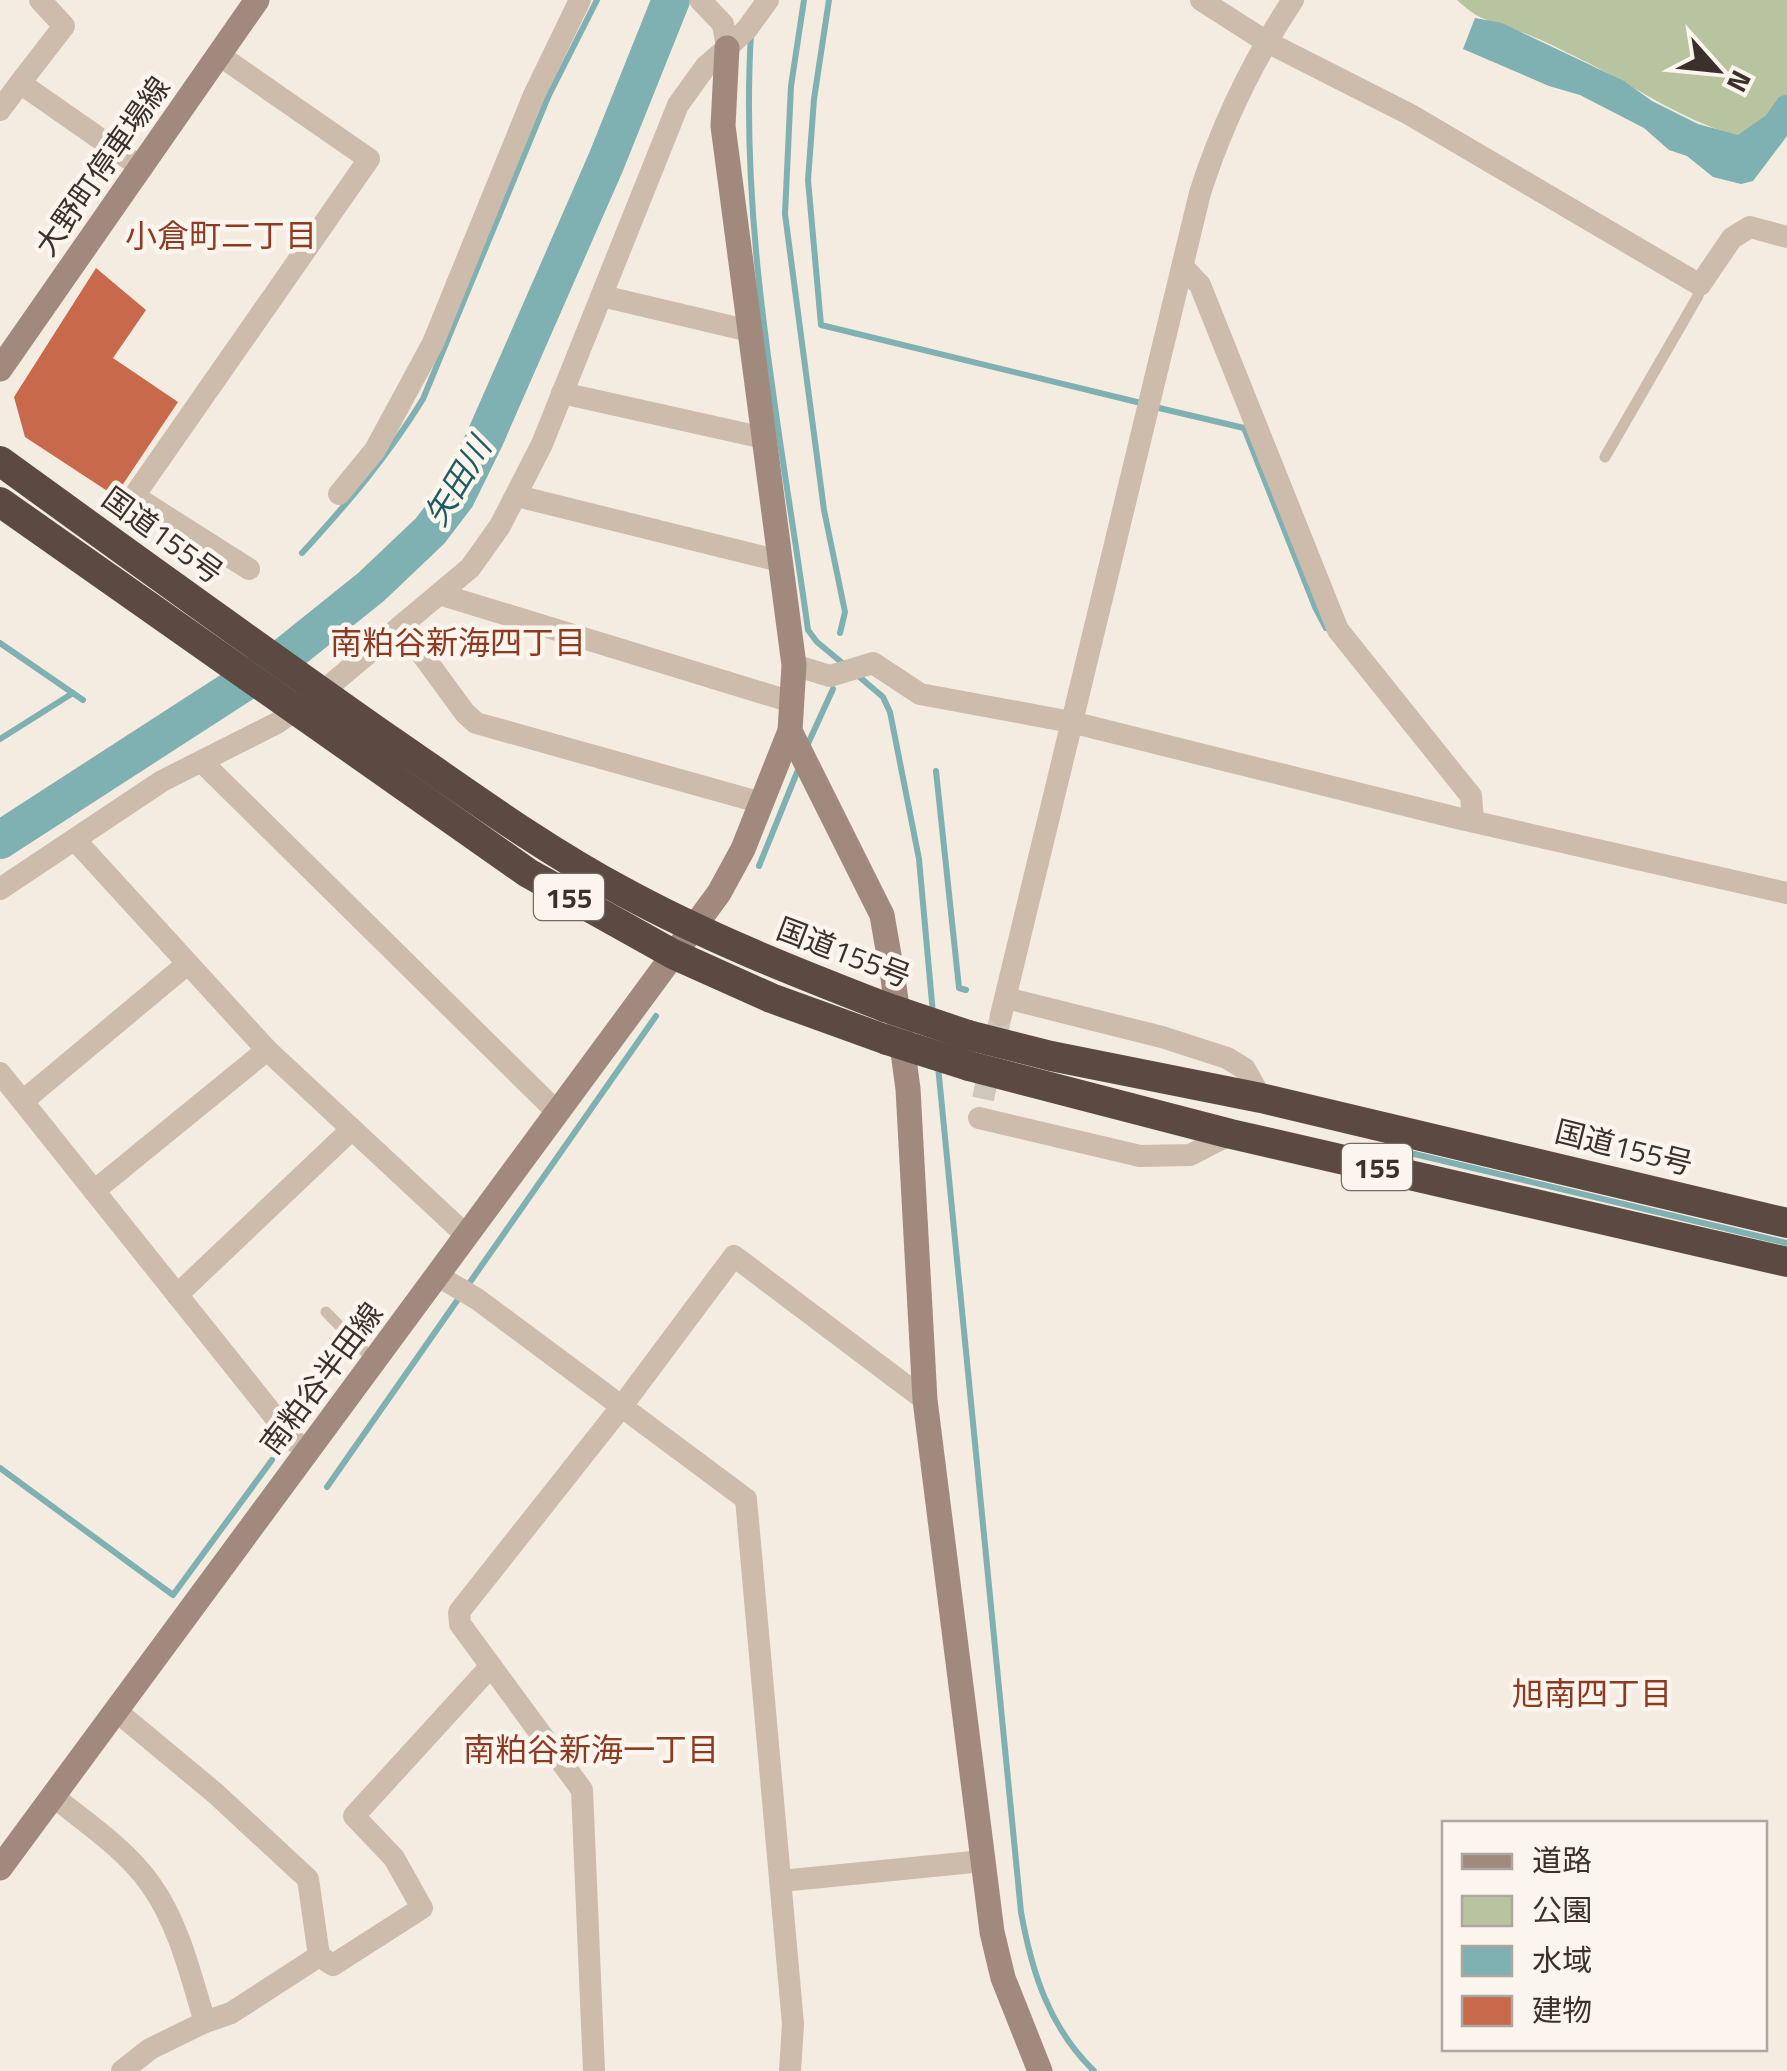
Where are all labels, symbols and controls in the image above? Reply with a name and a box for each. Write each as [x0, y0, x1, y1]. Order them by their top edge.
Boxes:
north arrow [1667, 20, 1767, 120]
text: N [1716, 63, 1763, 100]
street label: 大野町停車場線 [23, 67, 181, 265]
district label: 小倉町二丁目 [125, 211, 317, 259]
water label: 矢田川 [412, 425, 504, 535]
street label: 国道155号 [93, 475, 233, 595]
district label: 南粕谷新海四丁目 [330, 618, 586, 666]
road number: 155 [534, 874, 604, 920]
street label: 国道155号 [770, 905, 918, 999]
street label: 国道155号 [1550, 1108, 1698, 1186]
road number: 155 [1342, 1144, 1412, 1190]
street label: 南粕谷半田線 [248, 1292, 394, 1464]
district label: 旭南四丁目 [1512, 1669, 1672, 1717]
district label: 南粕谷新海一丁目 [463, 1725, 719, 1773]
legend [1442, 1821, 1767, 2051]
text: 道路 [1532, 1837, 1592, 1883]
text: 公園 [1532, 1887, 1592, 1933]
text: 水域 [1532, 1937, 1592, 1983]
text: 建物 [1532, 1987, 1592, 2033]

